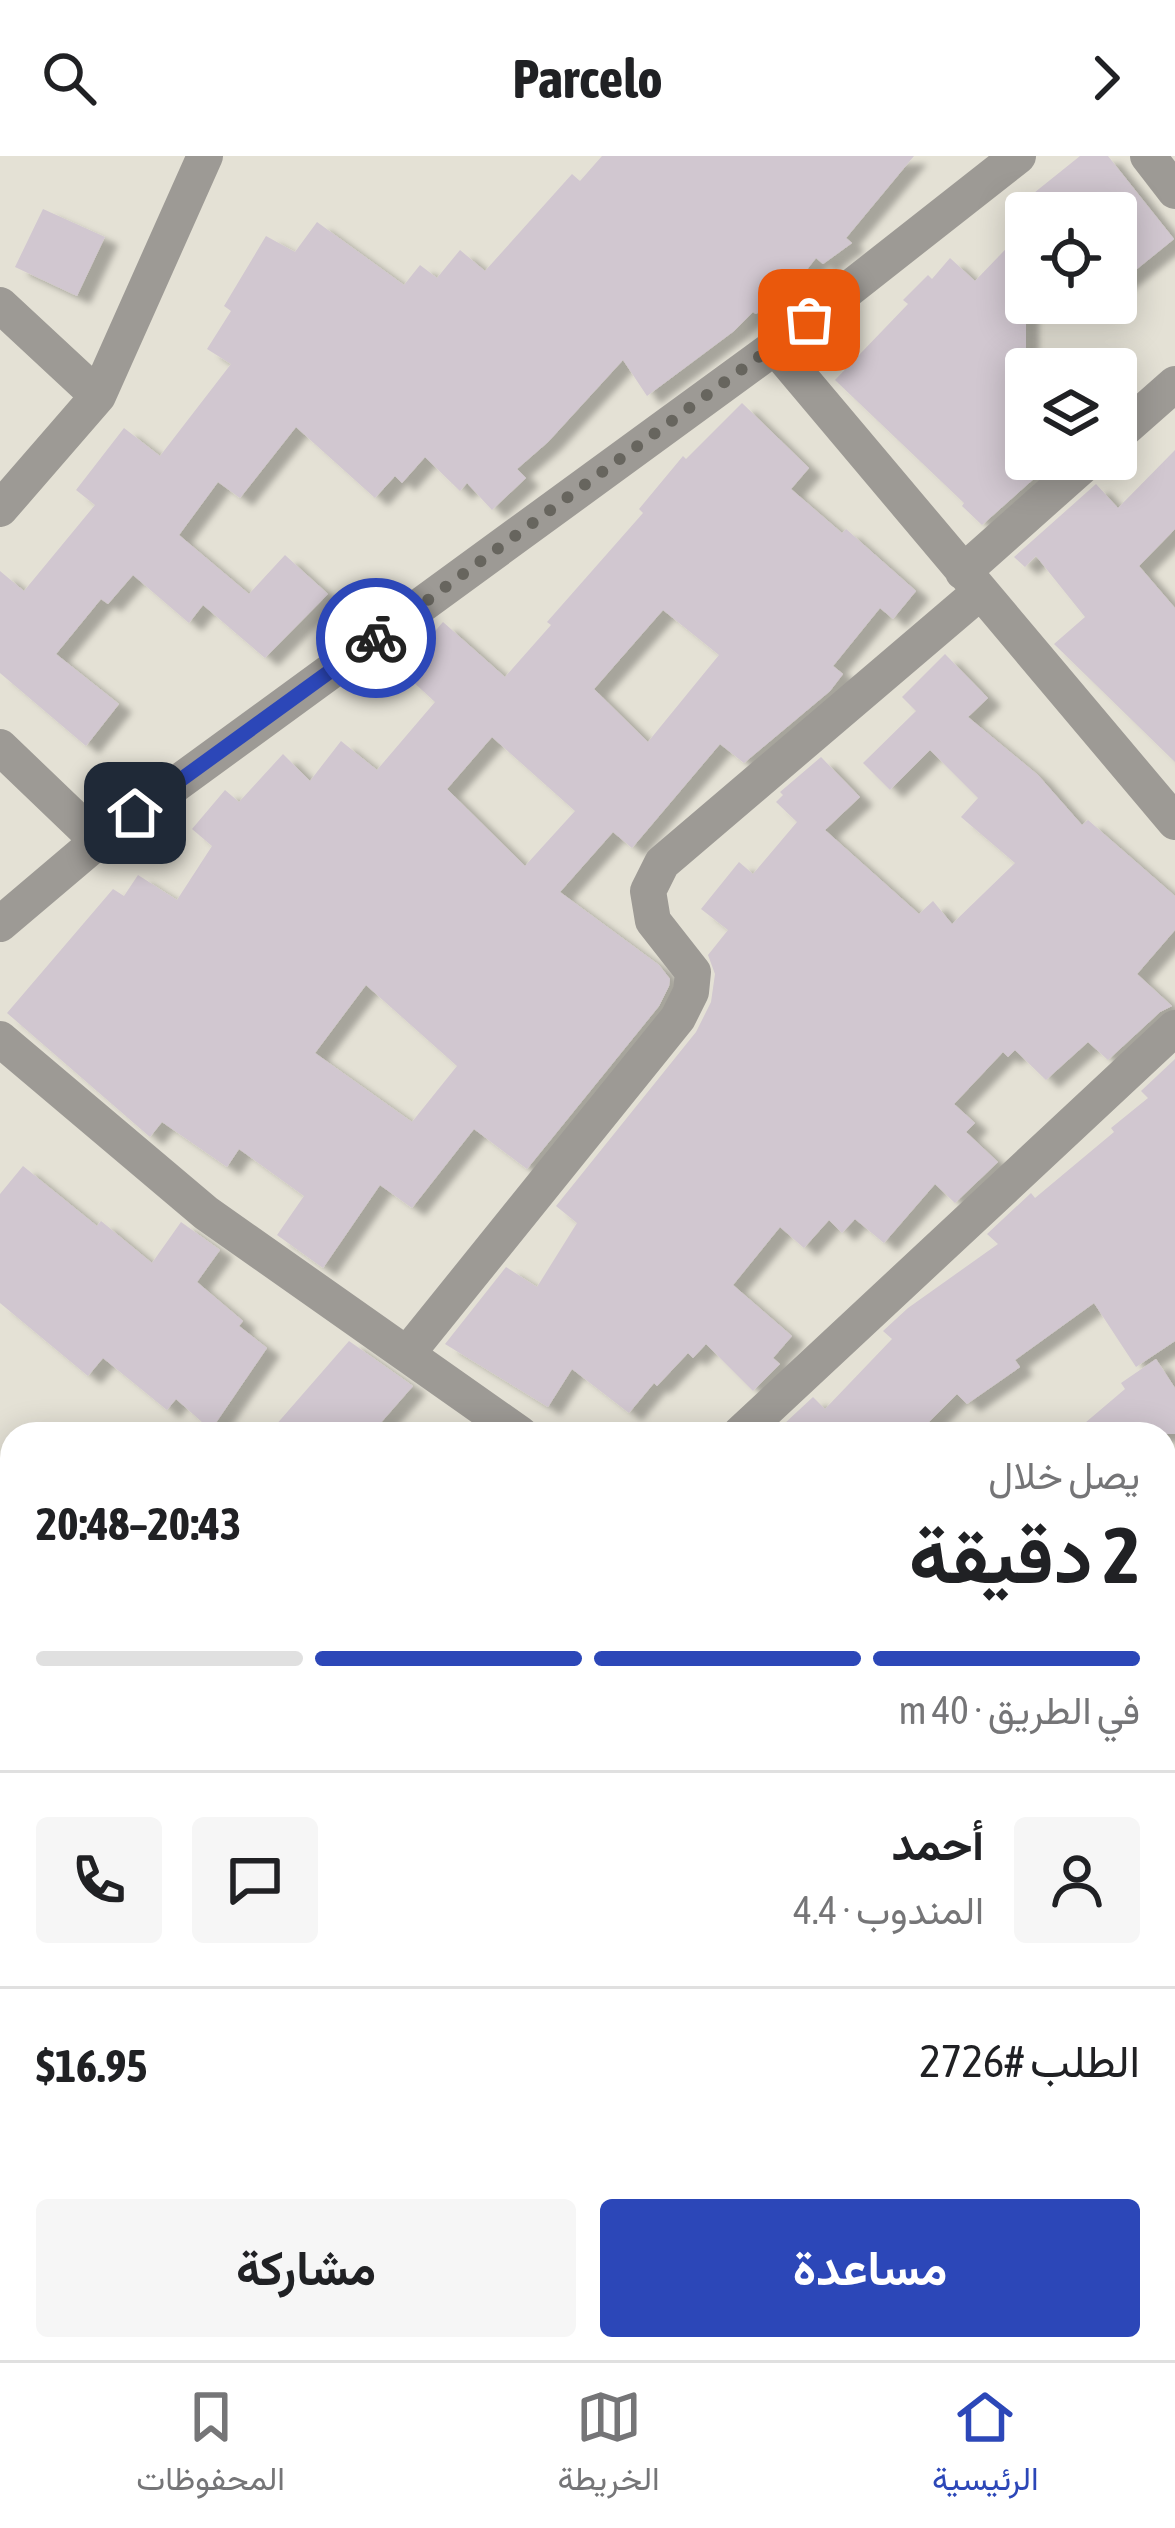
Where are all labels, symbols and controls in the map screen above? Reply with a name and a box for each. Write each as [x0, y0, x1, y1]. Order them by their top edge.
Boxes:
icon: search [36, 45, 102, 111]
icon: forward [1073, 45, 1139, 111]
text: Parcelo [512, 48, 663, 109]
map controls [1005, 192, 1137, 480]
button: locate [1005, 192, 1137, 324]
pin [758, 269, 860, 371]
icon: bag [776, 287, 842, 353]
button: layers [1005, 348, 1137, 480]
courier [316, 578, 436, 698]
icon: bike [343, 605, 409, 671]
pin [84, 762, 186, 864]
icon: home [102, 780, 168, 846]
text: يصل خلال [988, 1453, 1140, 1497]
text: 20:43–20:48 [36, 1498, 241, 1550]
text: 2 دقيقة [909, 1510, 1140, 1600]
text: في الطريق · 40 m [899, 1688, 1140, 1732]
button: phone [36, 1817, 162, 1943]
button: chat [192, 1817, 318, 1943]
button: person [1014, 1817, 1140, 1943]
text: أحمد [892, 1818, 984, 1870]
text: المندوب · 4.4 [793, 1888, 984, 1932]
text: الطلب #2726 [920, 2035, 1140, 2087]
text: $16.95 [36, 2040, 148, 2092]
button: مشاركة [36, 2199, 576, 2337]
button: مساعدة [600, 2199, 1140, 2337]
tab: المحفوظات [136, 2384, 285, 2508]
tab: الخريطة [557, 2384, 660, 2508]
tab: الرئيسية [932, 2384, 1039, 2508]

